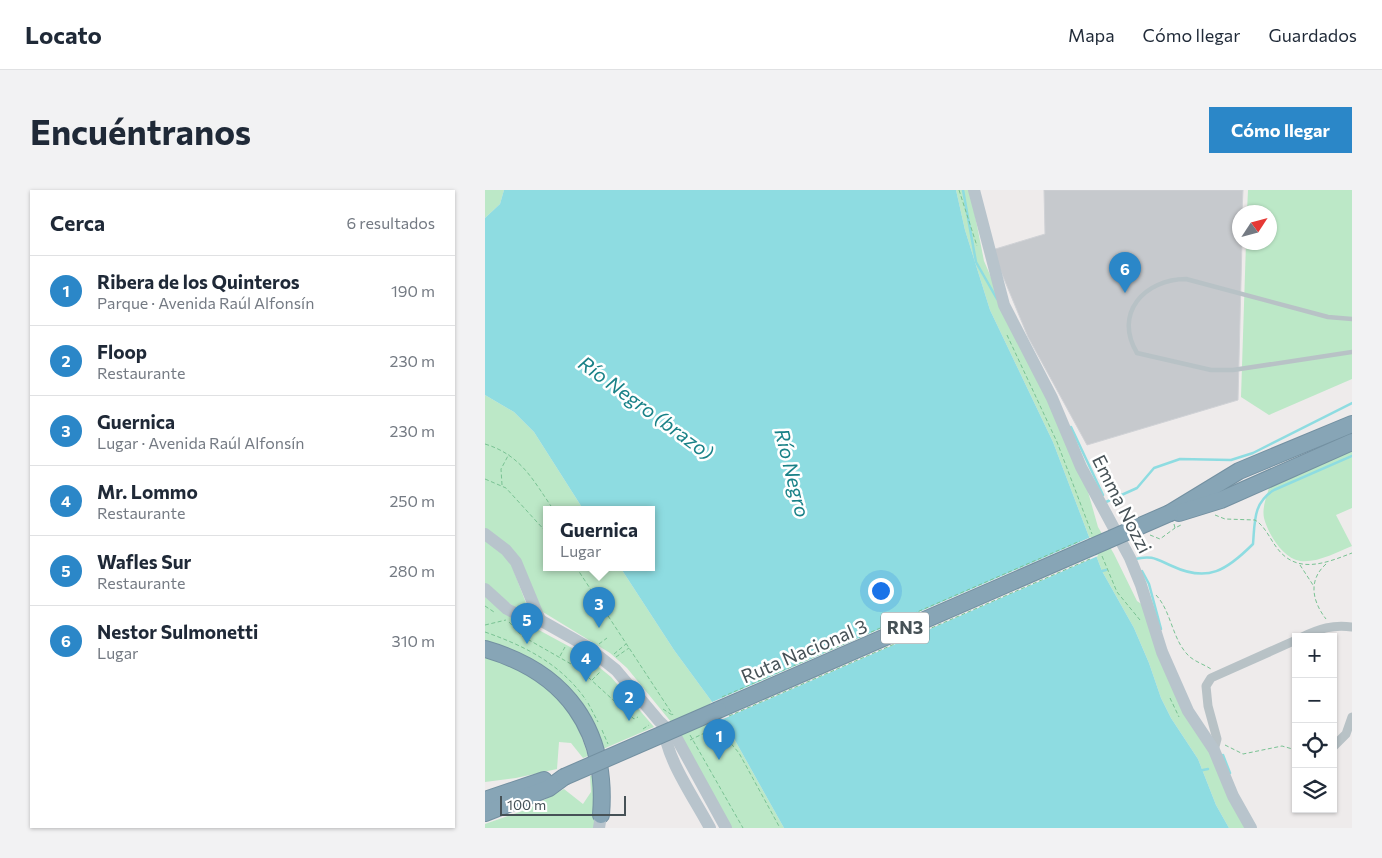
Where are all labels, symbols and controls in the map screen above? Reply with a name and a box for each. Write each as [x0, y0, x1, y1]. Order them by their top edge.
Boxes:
text: Locato [25, 20, 102, 49]
text: Mapa [1068, 24, 1115, 46]
text: Cómo llegar [1143, 24, 1240, 46]
text: Guardados [1268, 24, 1357, 46]
button: Cómo llegar [1209, 107, 1352, 153]
text: Encuéntranos [30, 109, 251, 152]
north arrow [1232, 205, 1277, 250]
text: Cerca [50, 210, 105, 235]
text: 6 resultados [347, 213, 435, 232]
pin: 6 [1109, 252, 1141, 293]
text: Ribera de los Quinteros [97, 270, 300, 293]
text: 1 [62, 281, 70, 300]
text: 190 m [391, 281, 435, 300]
text: Parque · Avenida Raúl Alfonsín [97, 293, 314, 312]
text: Floop [97, 340, 147, 363]
water label: Río Negro (brazo) [574, 350, 719, 464]
text: 2 [61, 351, 71, 370]
text: 230 m [390, 351, 435, 370]
text: Restaurante [97, 363, 185, 382]
text: Guernica [97, 410, 175, 433]
text: 3 [61, 421, 71, 440]
text: 230 m [390, 421, 435, 440]
water label: Río Negro [770, 426, 816, 520]
text: Lugar · Avenida Raúl Alfonsín [97, 433, 305, 452]
street label: Emma Nozzi [1088, 451, 1157, 557]
text: Mr. Lommo [97, 480, 198, 503]
text: 4 [61, 491, 71, 510]
text: 250 m [389, 491, 435, 510]
text: Restaurante [97, 503, 185, 522]
popup [543, 506, 655, 571]
text: Guernica [560, 518, 638, 541]
text: Lugar [560, 541, 601, 560]
text: Wafles Sur [97, 550, 191, 573]
text: 5 [61, 561, 71, 580]
text: 280 m [389, 561, 435, 580]
text: Restaurante [97, 573, 185, 592]
your location [868, 578, 894, 604]
pin: 3 [583, 587, 615, 628]
pin: 5 [511, 603, 543, 644]
road number: RN3 [881, 612, 929, 643]
street label: Ruta Nacional 3 [737, 614, 870, 687]
text: Nestor Sulmonetti [97, 620, 258, 643]
text: 6 [61, 631, 71, 650]
text: 310 m [392, 631, 435, 650]
map controls [1292, 633, 1337, 813]
button: + [1292, 633, 1337, 678]
pin: 4 [570, 641, 602, 682]
text: Lugar [97, 643, 138, 662]
button: − [1292, 678, 1337, 723]
pin: 2 [613, 680, 645, 721]
pin: 1 [703, 719, 735, 760]
button: locate [1292, 723, 1337, 768]
button: layers [1292, 768, 1337, 813]
scale bar [500, 793, 626, 816]
text: 100 m [507, 796, 546, 813]

